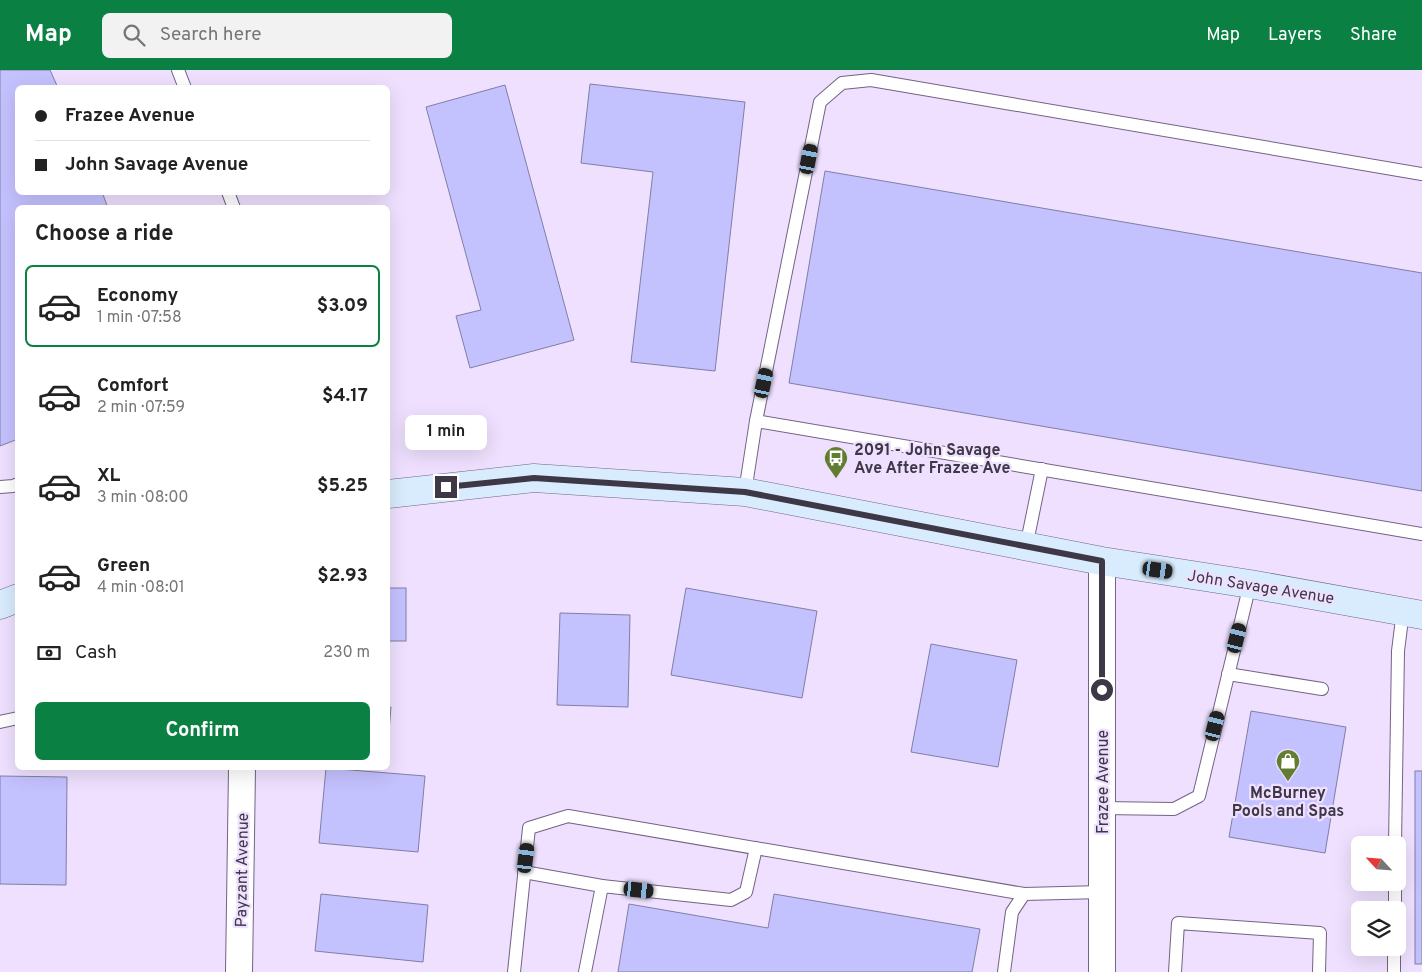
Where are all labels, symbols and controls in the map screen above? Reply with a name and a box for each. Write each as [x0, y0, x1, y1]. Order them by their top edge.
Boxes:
search box [102, 13, 452, 58]
text: Map [25, 20, 72, 50]
icon: search [120, 21, 148, 49]
text: Search here [160, 23, 261, 47]
text: Map [1206, 24, 1240, 47]
text: Layers [1268, 24, 1322, 47]
text: Share [1350, 24, 1397, 47]
text: Frazee Avenue [65, 104, 195, 128]
car [798, 143, 819, 175]
text: John Savage Avenue [65, 153, 248, 177]
text: Choose a ride [35, 221, 173, 248]
icon: car [37, 284, 82, 329]
text: Economy [97, 284, 178, 308]
text: $3.09 [317, 294, 368, 318]
text: 1 min · 07:58 [97, 308, 182, 328]
car [753, 367, 774, 399]
icon: car [37, 374, 82, 419]
text: Comfort [97, 374, 169, 398]
text: $4.17 [322, 384, 368, 408]
text: 2 min · 07:59 [97, 398, 185, 418]
callout: 1 min [405, 414, 487, 450]
text: 1 min [427, 422, 465, 442]
place label: 2091 - John Savage Ave After Frazee Ave [854, 441, 1011, 479]
bus stop icon: 2091 - John Savage Ave After Frazee Ave [823, 445, 849, 479]
icon: car [37, 464, 82, 509]
text: XL [97, 464, 120, 488]
text: $5.25 [317, 474, 368, 498]
route end [435, 476, 457, 498]
text: 3 min · 08:00 [97, 488, 189, 508]
icon: car [37, 554, 82, 599]
text: Green [97, 554, 150, 578]
car [1142, 560, 1173, 580]
text: $2.93 [317, 564, 368, 588]
street label: John Savage Avenue [1186, 566, 1335, 609]
text: 4 min · 08:01 [97, 578, 185, 598]
car [1226, 622, 1247, 654]
icon: cash [35, 639, 63, 667]
text: Cash [75, 641, 117, 665]
text: 230 m [323, 643, 370, 663]
route start [1091, 679, 1113, 701]
button: Confirm [35, 702, 370, 760]
car [1204, 710, 1225, 742]
street label: Frazee Avenue [1094, 730, 1114, 834]
shop icon: McBurney Pools and Spas [1275, 748, 1301, 782]
place label: McBurney Pools and Spas [1232, 784, 1344, 822]
street label: Payzant Avenue [232, 813, 254, 927]
north arrow [1351, 836, 1406, 891]
map controls [1351, 836, 1406, 956]
car [516, 842, 535, 874]
car [623, 881, 654, 899]
button: layers [1351, 901, 1406, 956]

